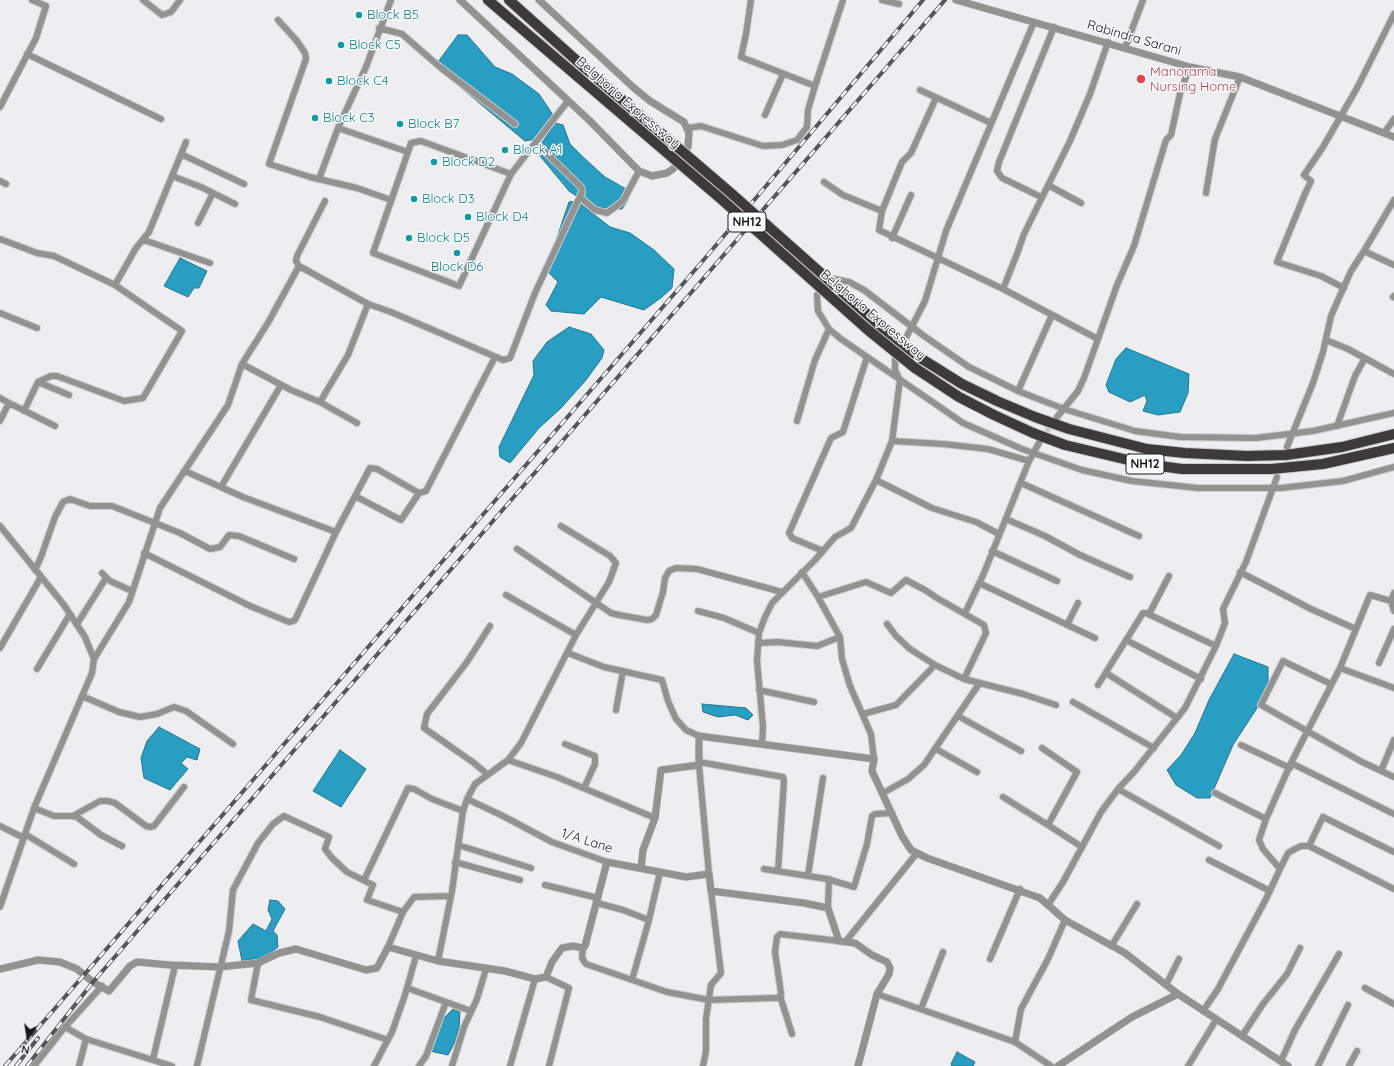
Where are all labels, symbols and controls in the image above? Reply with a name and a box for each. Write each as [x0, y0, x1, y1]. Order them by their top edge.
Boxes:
place label: Block B5 [367, 7, 419, 23]
marker: Block B5 [354, 10, 364, 20]
street label: Rabindra Sarani [1085, 17, 1183, 59]
place label: Block C5 [349, 37, 401, 53]
marker: Block C5 [336, 40, 346, 50]
street label: Belghoria Expressway [573, 54, 683, 152]
place label: Manorama Nursing Home [1150, 64, 1236, 95]
place label: Block C4 [337, 73, 389, 89]
marker: Manorama Nursing Home [1135, 73, 1147, 85]
marker: Block C4 [324, 76, 334, 86]
place label: Block C3 [323, 110, 375, 126]
marker: Block C3 [310, 113, 320, 123]
place label: Block B7 [408, 116, 460, 132]
marker: Block B7 [395, 119, 405, 129]
place label: Block A1 [513, 142, 563, 158]
marker: Block A1 [500, 145, 510, 155]
place label: Block D2 [442, 154, 495, 170]
marker: Block D2 [429, 157, 439, 167]
place label: Block D3 [422, 191, 475, 207]
marker: Block D3 [409, 194, 419, 204]
place label: Block D4 [476, 209, 529, 225]
marker: Block D4 [463, 212, 473, 222]
road number: NH12 [728, 212, 766, 232]
place label: Block D5 [417, 230, 470, 246]
marker: Block D5 [404, 233, 414, 243]
marker: Block D6 [452, 248, 462, 258]
place label: Block D6 [431, 259, 483, 275]
street label: Belghoria Expressway [817, 267, 929, 363]
road number: NH12 [1126, 454, 1164, 474]
street label: 1/A Lane [559, 825, 615, 857]
north arrow [8, 1018, 48, 1058]
text: N [20, 1042, 31, 1057]

